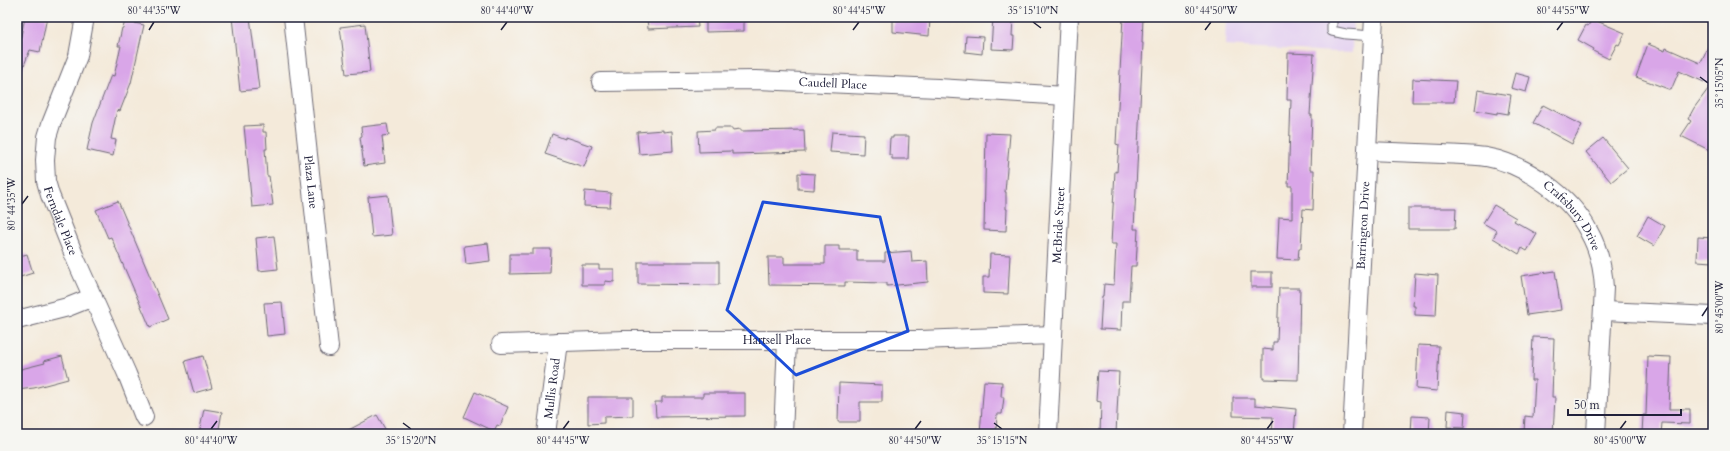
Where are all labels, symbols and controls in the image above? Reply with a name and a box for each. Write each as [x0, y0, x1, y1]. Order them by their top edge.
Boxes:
text: 80°44'35"W [127, 4, 182, 18]
text: 80°44'40"W [480, 4, 535, 18]
text: 80°44'45"W [832, 4, 887, 18]
text: 35°15'10"N [1008, 4, 1059, 18]
text: 80°44'50"W [1184, 4, 1239, 18]
text: 80°44'55"W [1536, 4, 1591, 18]
text: 35°15'05"N [1713, 57, 1727, 108]
street label: Caudell Place [798, 74, 867, 93]
street label: Plaza Lane [300, 154, 322, 210]
text: 80°44'35"W [5, 176, 19, 231]
street label: Craftsbury Drive [1540, 177, 1604, 253]
street label: Barrington Drive [1353, 181, 1373, 270]
street label: Ferndale Place [40, 185, 81, 258]
street label: McBride Street [1049, 186, 1068, 264]
text: 80°45'00"W [1713, 279, 1727, 334]
street label: Hartsell Place [743, 332, 811, 348]
street label: Mullis Road [540, 356, 564, 420]
scale bar [1568, 391, 1681, 417]
text: 50 m [1574, 397, 1601, 413]
text: 80°44'40"W [184, 434, 239, 448]
text: 35°15'20"N [386, 434, 437, 448]
text: 80°44'45"W [536, 434, 591, 448]
text: 80°44'50"W [888, 434, 943, 448]
text: 35°15'15"N [977, 434, 1028, 448]
text: 80°44'55"W [1240, 434, 1295, 448]
text: 80°45'00"W [1593, 434, 1648, 448]

